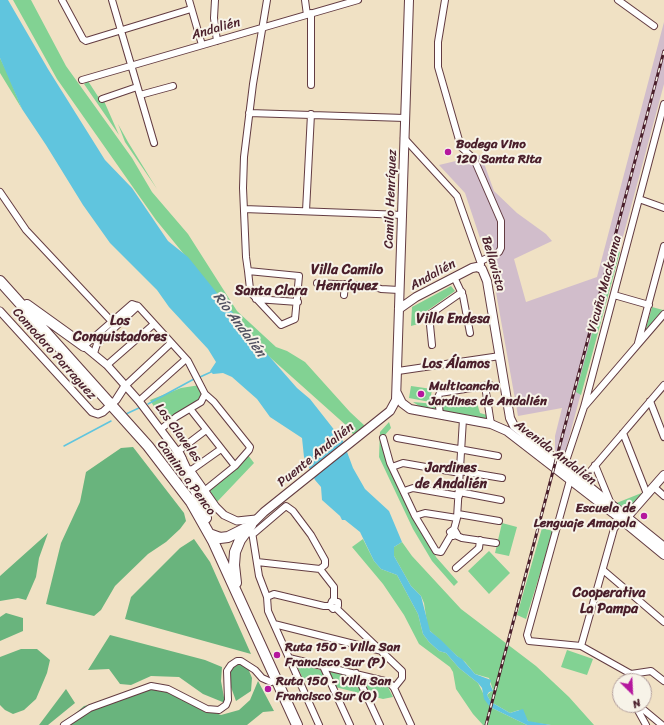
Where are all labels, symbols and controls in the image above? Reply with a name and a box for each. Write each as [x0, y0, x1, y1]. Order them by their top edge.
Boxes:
street label: Andalién [190, 15, 242, 43]
place label: Bodega Vino 120 Santa Rita [456, 137, 542, 168]
marker: Bodega Vino 120 Santa Rita [443, 147, 453, 157]
street label: Camilo Henríquez [381, 149, 401, 249]
street label: Vicuña Mackenna [585, 234, 625, 334]
street label: Bellavista [478, 235, 508, 293]
street label: Andalién [407, 256, 459, 294]
district label: Villa Camilo Henríquez [311, 262, 383, 294]
district label: Santa Clara [235, 283, 307, 299]
water label: Río Andalién [209, 289, 269, 361]
street label: Comodoro Parraguez [9, 305, 99, 403]
district label: Villa Endesa [416, 311, 490, 327]
district label: Los Conquistadores [73, 313, 167, 346]
district label: Los Álamos [422, 356, 490, 372]
place label: Multicancha Jardines de Andalién [429, 379, 547, 410]
marker: Multicancha Jardines de Andalién [416, 389, 426, 399]
street label: Los Claveles [151, 401, 205, 465]
street label: Avenida Andalién [511, 417, 599, 489]
street label: Puente Andalién [275, 419, 357, 491]
street label: Camino a Penco [153, 437, 219, 519]
district label: Jardines de Andalién [415, 460, 487, 492]
place label: Escuela de Lenguaje Amapola [534, 501, 636, 532]
marker: Escuela de Lenguaje Amapola [639, 511, 649, 521]
district label: Cooperativa La Pampa [573, 585, 645, 618]
place label: Ruta 150 - Villa San Francisco Sur (P) [285, 640, 400, 671]
marker: Ruta 150 - Villa San Francisco Sur (P) [272, 650, 282, 660]
north arrow [612, 673, 652, 713]
place label: Ruta 150 - Villa San Francisco Sur (O) [276, 674, 391, 705]
marker: Ruta 150 - Villa San Francisco Sur (O) [263, 684, 273, 694]
text: N [629, 693, 644, 714]

